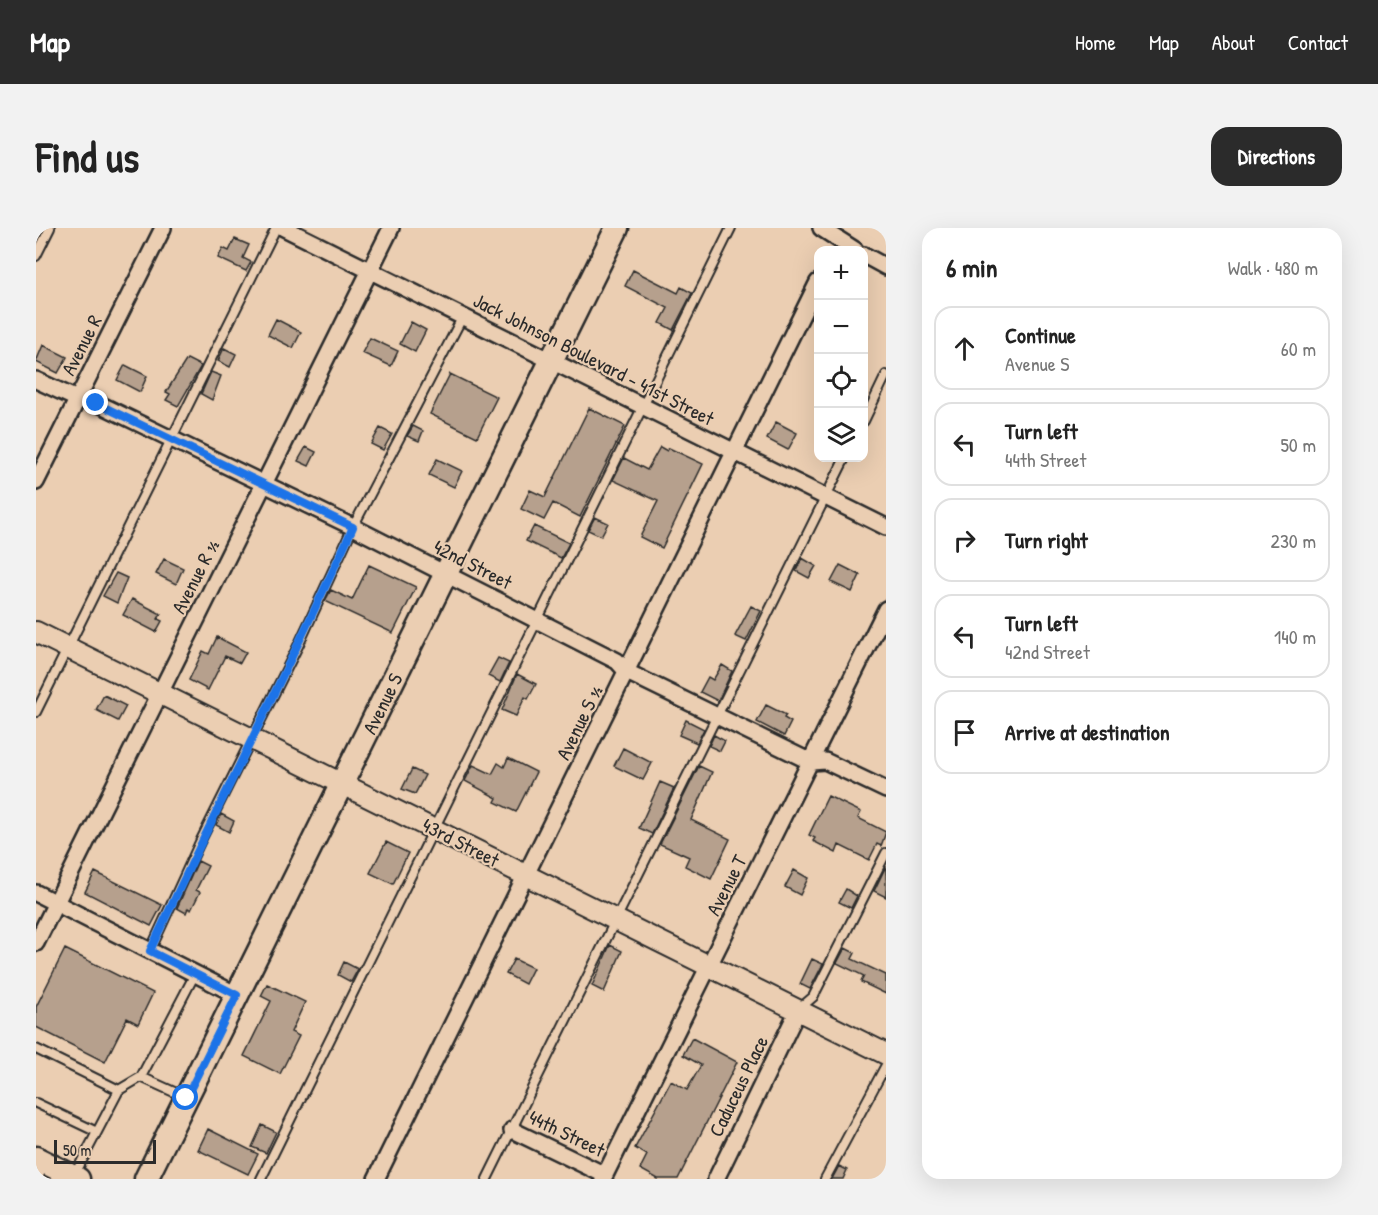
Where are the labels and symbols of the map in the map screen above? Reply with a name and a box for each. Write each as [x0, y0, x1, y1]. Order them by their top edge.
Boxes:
street label: Jack Johnson Boulevard - 41st Street [469, 286, 720, 432]
street label: Avenue R [54, 310, 108, 380]
route end [82, 389, 108, 415]
street label: 42nd Street [429, 533, 518, 596]
street label: Avenue R ½ [165, 534, 225, 618]
street label: Avenue S [355, 668, 408, 738]
street label: Avenue S ½ [549, 680, 609, 764]
street label: 43rd Street [418, 811, 505, 873]
street label: Avenue T [699, 849, 753, 920]
street label: Caduceus Place [702, 1031, 774, 1141]
route start [172, 1084, 198, 1110]
street label: 44th Street [524, 1103, 611, 1163]
scale bar [54, 1137, 156, 1164]

